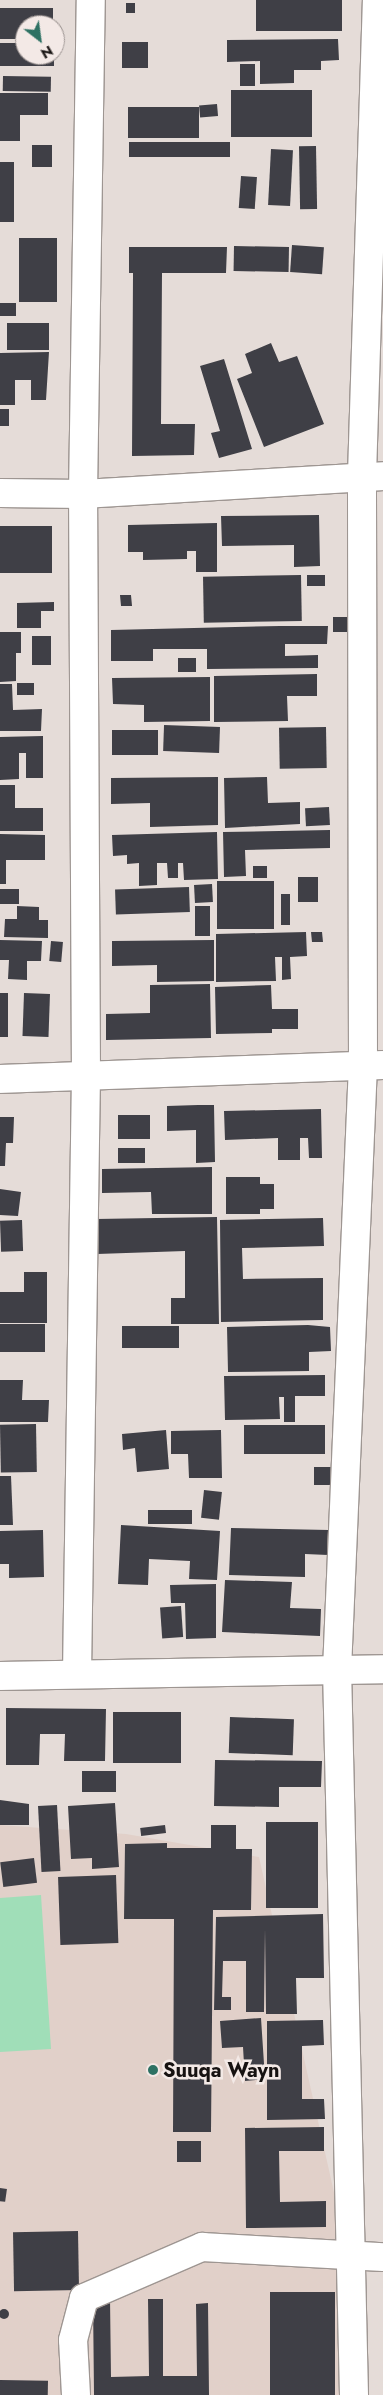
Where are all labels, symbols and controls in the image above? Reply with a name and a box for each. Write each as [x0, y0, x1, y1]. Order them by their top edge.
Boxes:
north arrow [15, 15, 65, 65]
text: N [37, 41, 57, 64]
place label: Suuqa Wayn [163, 2058, 280, 2082]
marker: Suuqa Wayn [147, 2064, 159, 2076]

